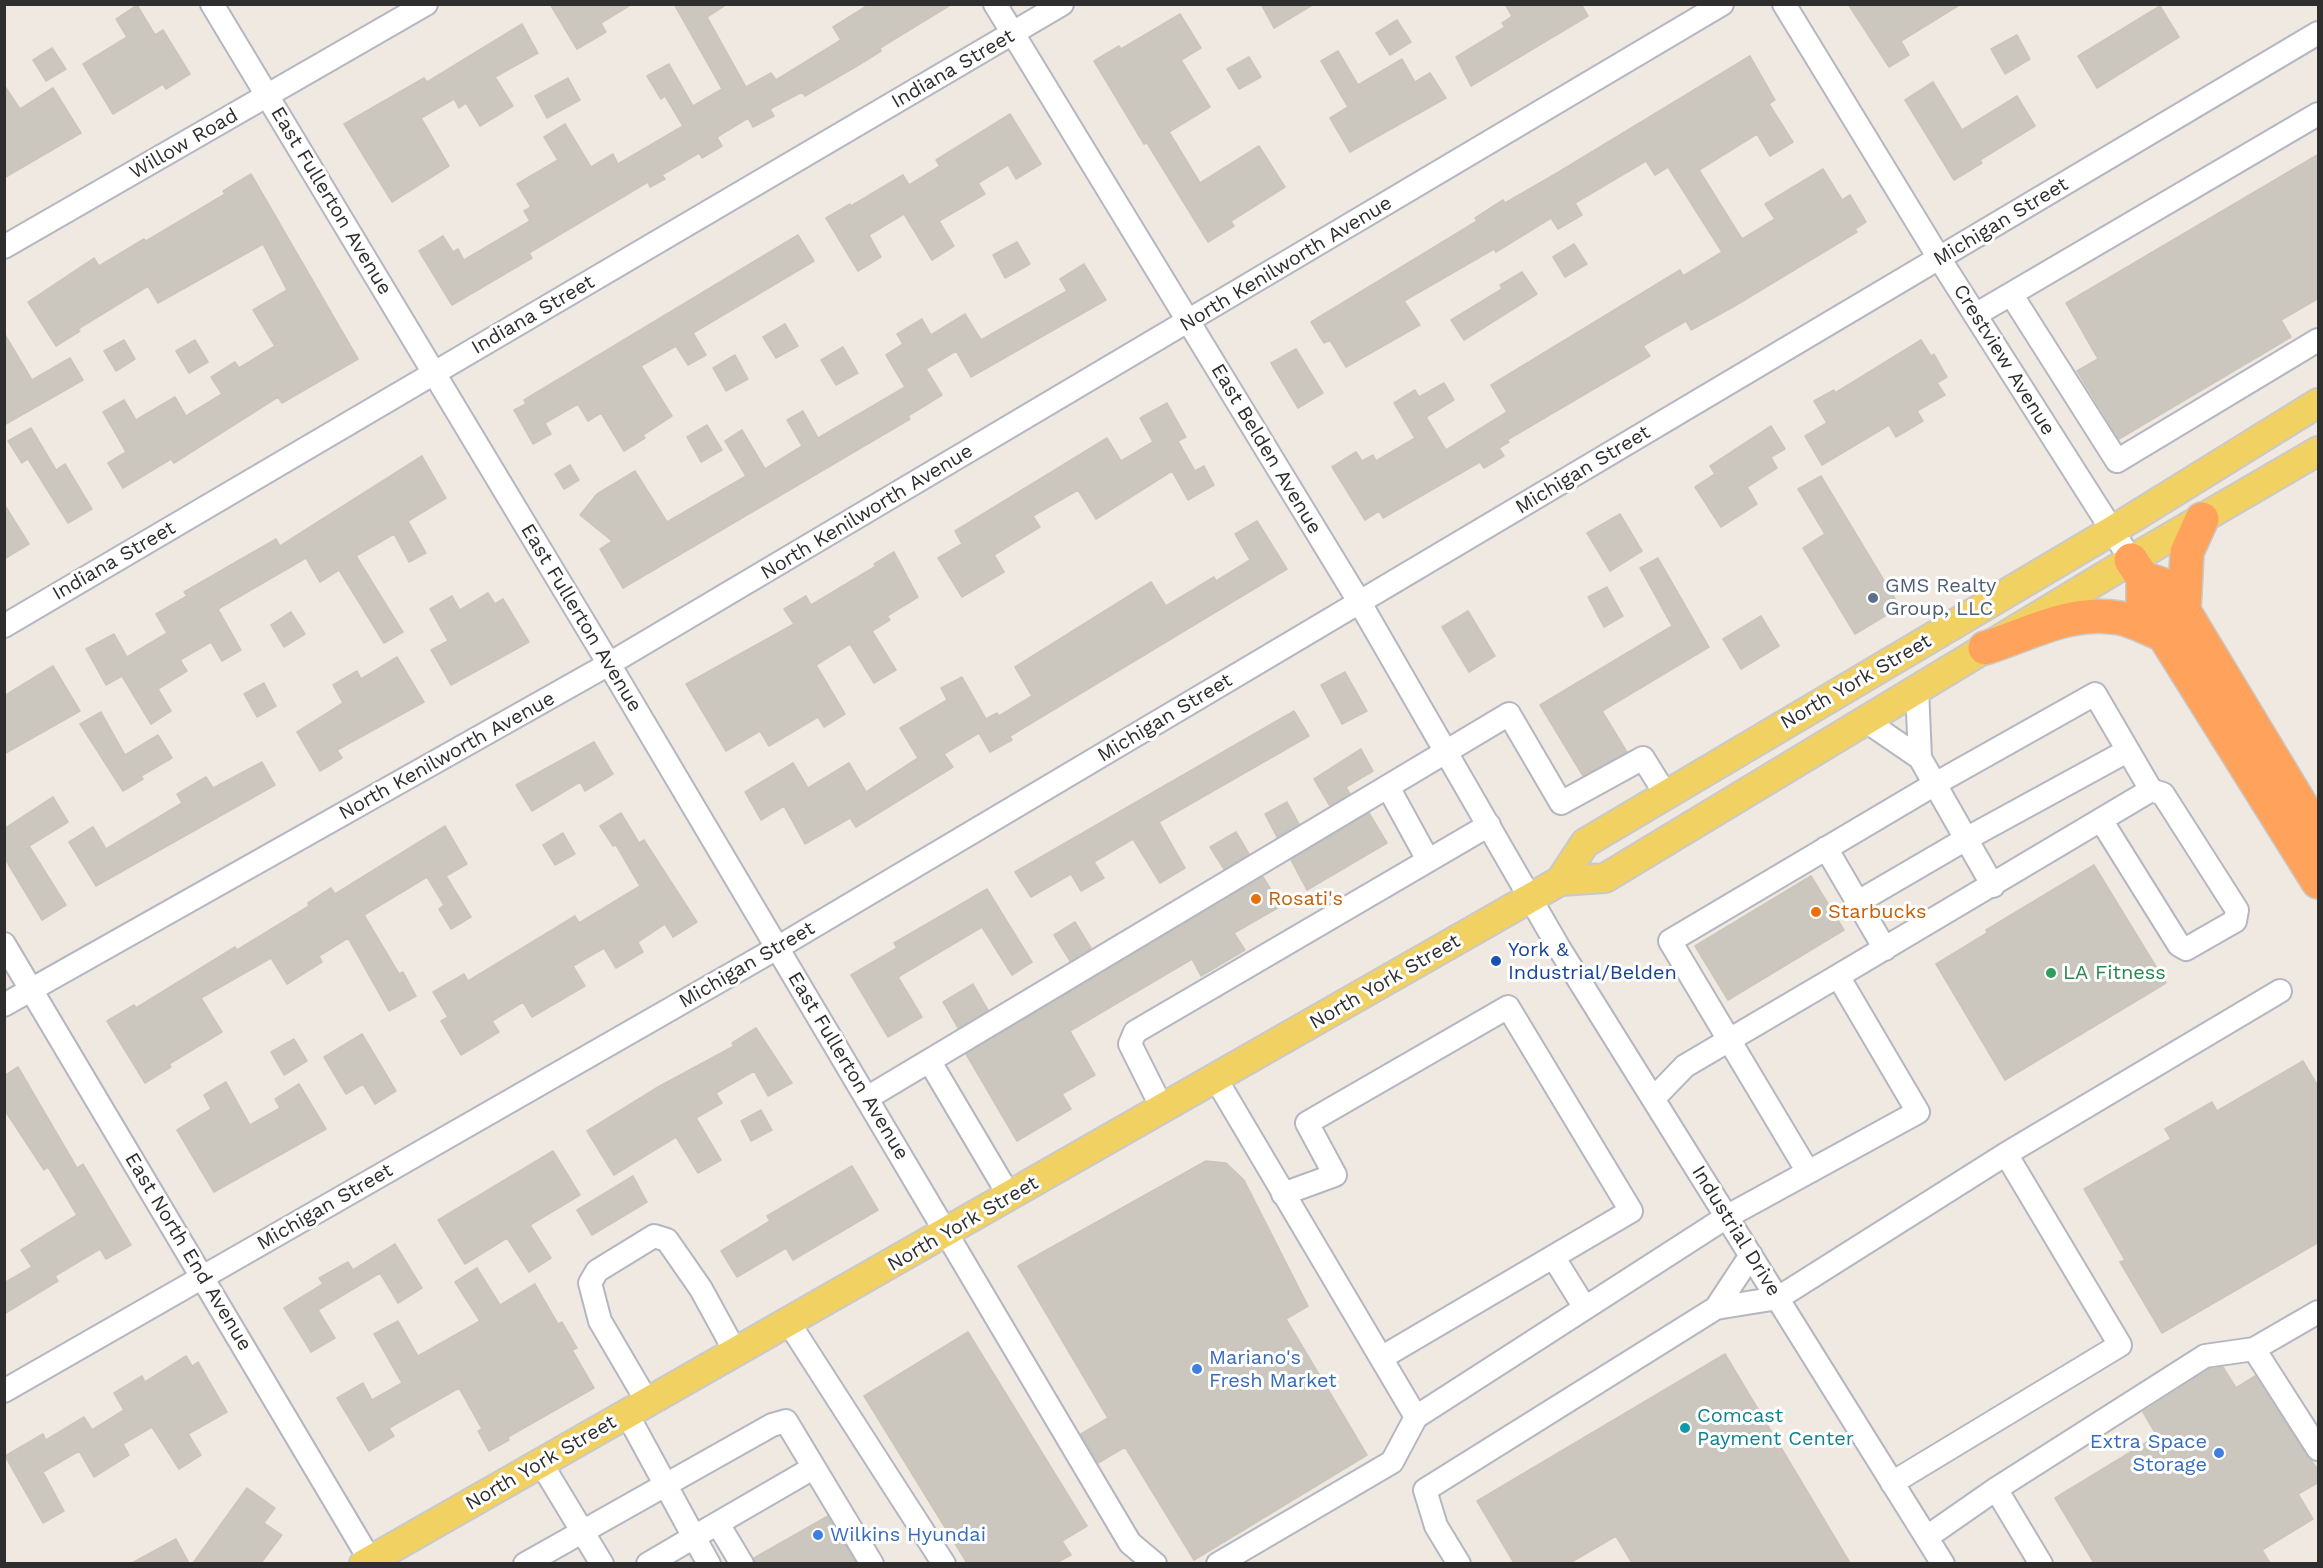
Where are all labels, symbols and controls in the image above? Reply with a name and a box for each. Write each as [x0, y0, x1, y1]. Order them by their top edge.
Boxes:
street label: Indiana Street [887, 24, 1019, 114]
street label: Willow Road [126, 103, 242, 185]
street label: East Fullerton Avenue [265, 103, 397, 299]
street label: Michigan Street [1929, 172, 2073, 272]
street label: North Kenilworth Avenue [1176, 191, 1396, 337]
street label: Indiana Street [467, 270, 599, 360]
street label: Crestview Avenue [1948, 280, 2060, 440]
street label: East Belden Avenue [1206, 359, 1326, 539]
street label: Michigan Street [1511, 420, 1655, 520]
street label: North Kenilworth Avenue [757, 439, 977, 585]
street label: Indiana Street [48, 516, 180, 606]
street label: East Fullerton Avenue [515, 520, 647, 716]
place label: GMS Realty Group, LLC [1885, 574, 1996, 621]
marker: GMS Realty Group, LLC [1866, 591, 1880, 605]
street label: North York Street [1776, 629, 1936, 735]
street label: Michigan Street [1093, 668, 1237, 768]
street label: North Kenilworth Avenue [335, 687, 559, 825]
place label: Rosati's [1268, 887, 1343, 911]
marker: Rosati's [1249, 892, 1263, 906]
place label: Starbucks [1828, 900, 1926, 924]
marker: Starbucks [1809, 905, 1823, 919]
street label: Michigan Street [675, 916, 819, 1014]
street label: North York Street [1305, 929, 1465, 1035]
place label: York & Industrial/Belden [1508, 938, 1677, 985]
marker: York & Industrial/Belden [1489, 954, 1503, 968]
place label: LA Fitness [2063, 961, 2166, 985]
marker: LA Fitness [2044, 966, 2058, 980]
street label: East Fullerton Avenue [782, 968, 914, 1164]
street label: East North End Avenue [119, 1149, 257, 1355]
street label: Michigan Street [253, 1158, 397, 1256]
street label: Industrial Drive [1686, 1161, 1786, 1301]
street label: North York Street [883, 1171, 1043, 1277]
place label: Mariano's Fresh Market [1209, 1346, 1337, 1393]
marker: Mariano's Fresh Market [1190, 1362, 1204, 1376]
place label: Comcast Payment Center [1697, 1404, 1854, 1451]
street label: North York Street [461, 1410, 621, 1516]
marker: Comcast Payment Center [1678, 1421, 1692, 1435]
place label: Extra Space Storage [2090, 1430, 2207, 1477]
marker: Extra Space Storage [2212, 1446, 2226, 1460]
place label: Wilkins Hyundai [830, 1523, 986, 1547]
marker: Wilkins Hyundai [811, 1528, 825, 1542]

